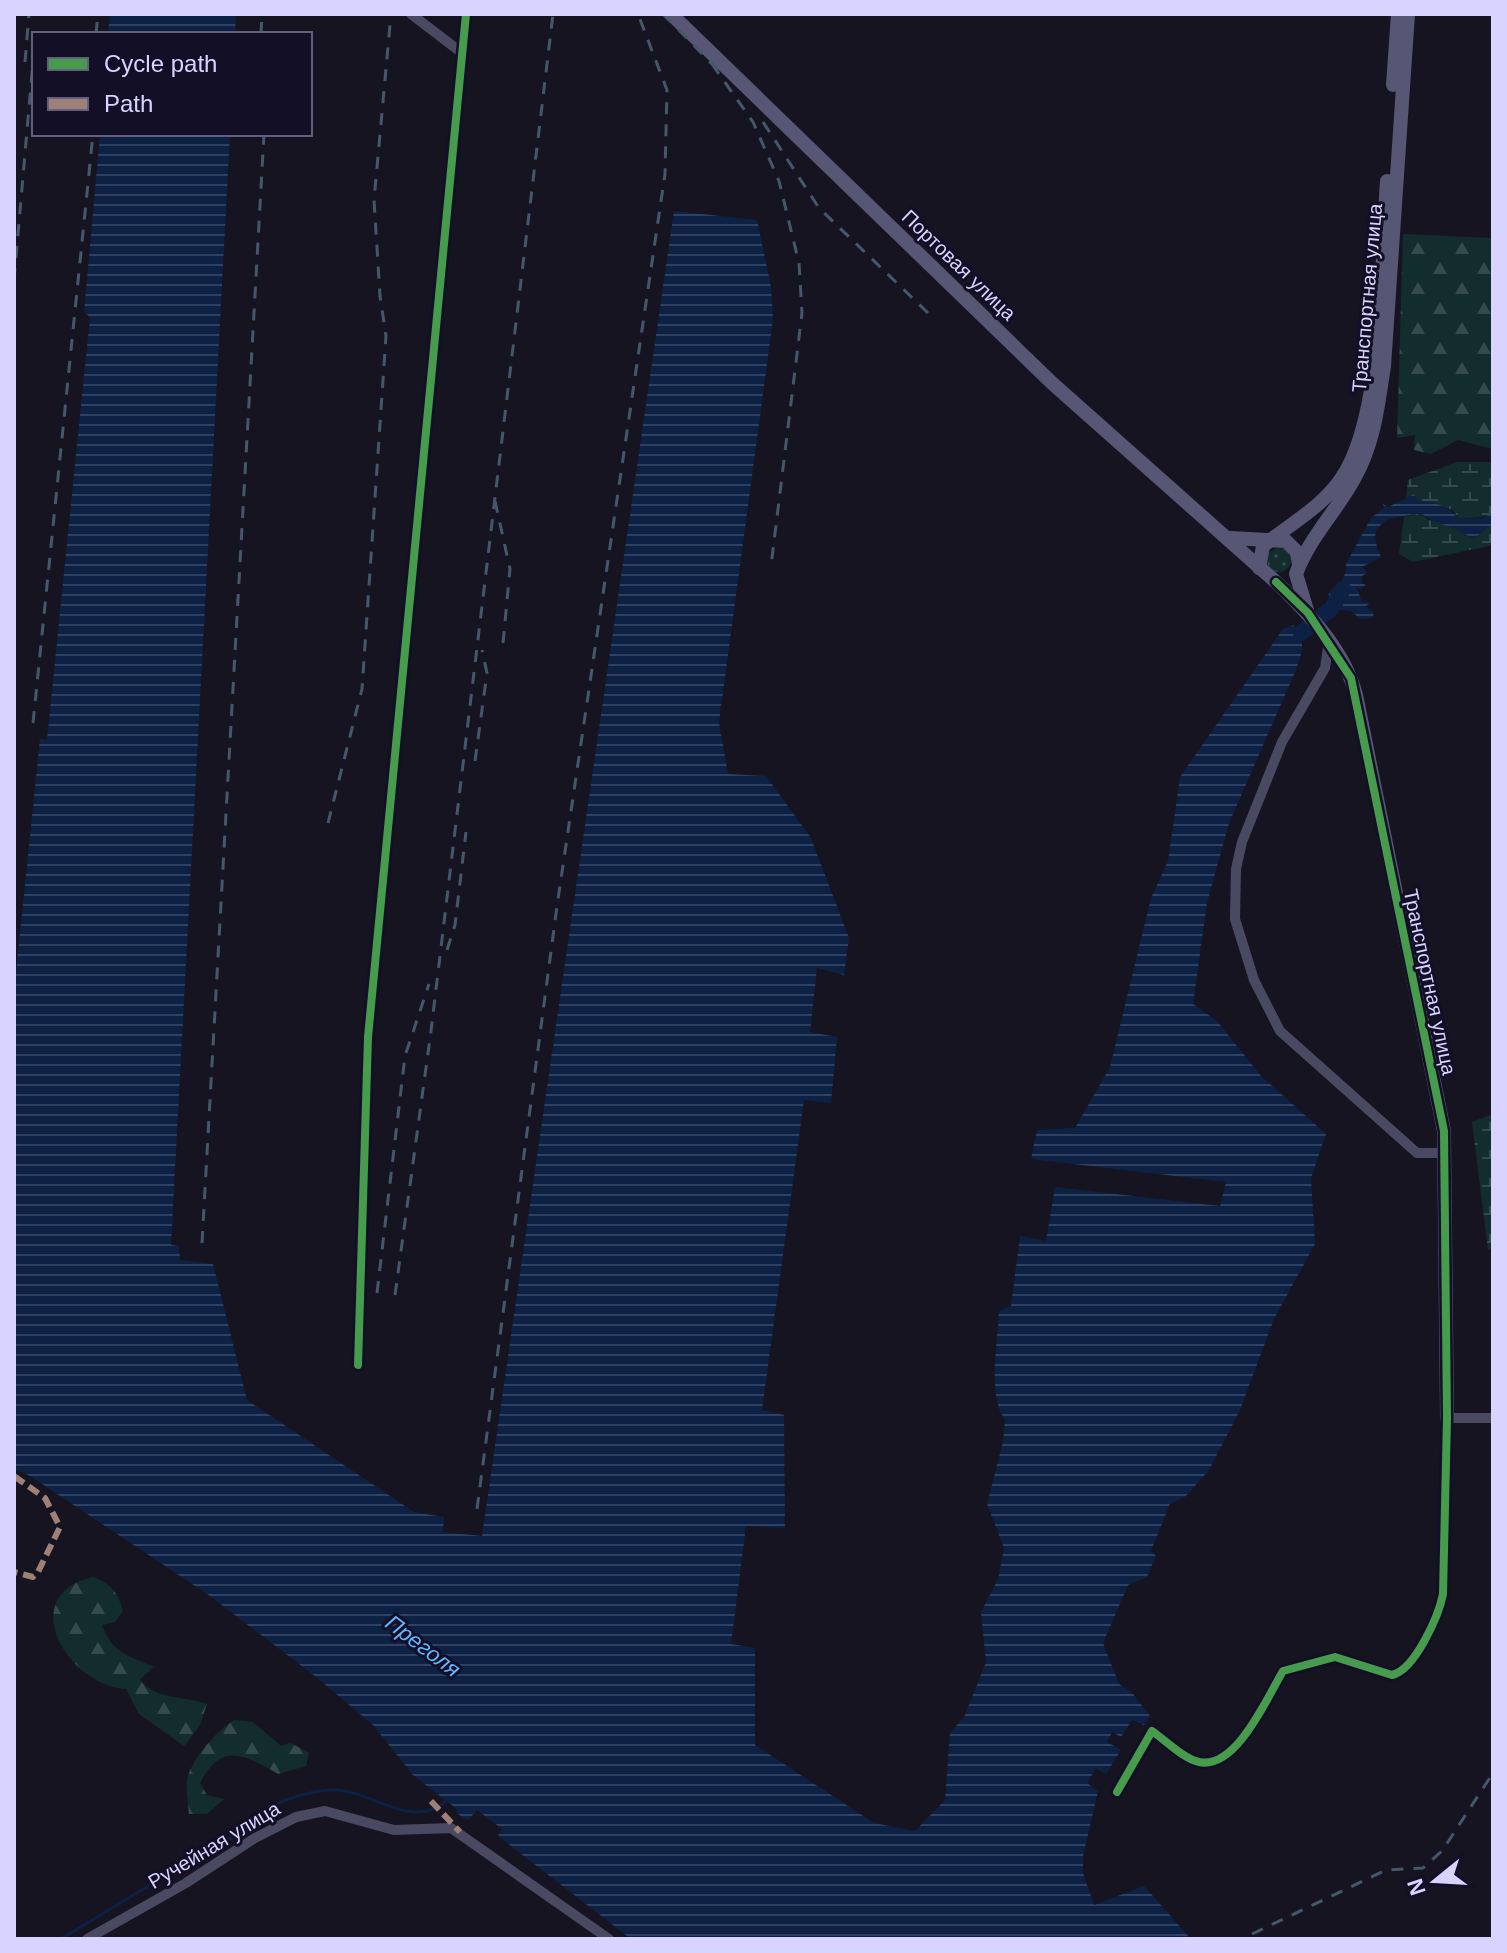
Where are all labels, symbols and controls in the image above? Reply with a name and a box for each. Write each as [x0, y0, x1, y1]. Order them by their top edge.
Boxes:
legend [32, 32, 312, 136]
text: Cycle path [104, 50, 217, 77]
text: Path [104, 90, 153, 117]
street label: Транспортная улица [1348, 202, 1386, 393]
street label: Портовая улица [898, 205, 1021, 325]
street label: Транспортная улица [1400, 887, 1461, 1078]
water label: Преголя [381, 1610, 465, 1682]
street label: Ручейная улица [144, 1797, 285, 1893]
north arrow [1395, 1841, 1475, 1921]
text: N [1402, 1876, 1431, 1898]

